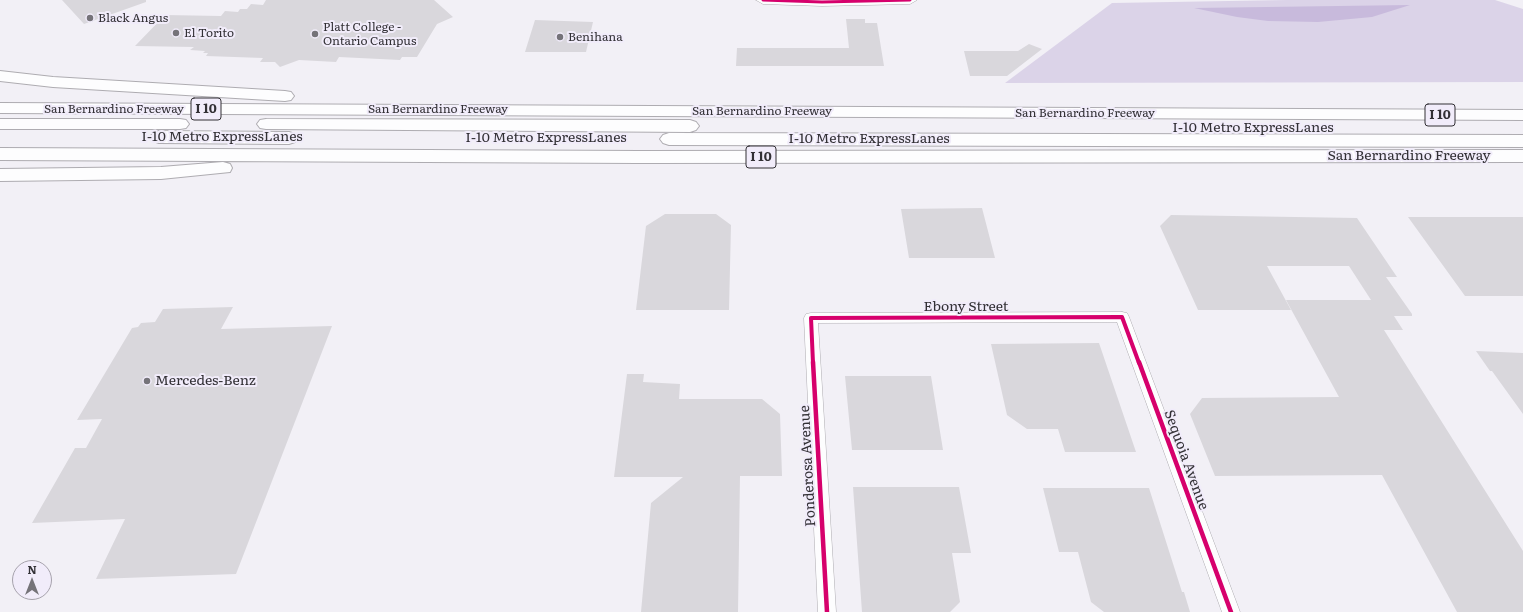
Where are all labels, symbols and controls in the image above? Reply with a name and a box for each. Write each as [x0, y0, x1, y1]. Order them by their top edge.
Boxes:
place label: Black Angus [98, 11, 168, 25]
marker: Black Angus [85, 13, 95, 23]
place label: Platt College - Ontario Campus [323, 20, 416, 48]
place label: El Torito [184, 26, 234, 40]
marker: El Torito [171, 28, 181, 38]
marker: Platt College - Ontario Campus [310, 29, 320, 39]
place label: Benihana [568, 30, 623, 44]
marker: Benihana [555, 32, 565, 42]
road number: I 10 [191, 98, 221, 120]
street label: San Bernardino Freeway [44, 102, 184, 116]
street label: San Bernardino Freeway [368, 102, 508, 116]
street label: San Bernardino Freeway [692, 104, 832, 118]
road number: I 10 [1425, 104, 1455, 126]
street label: San Bernardino Freeway [1015, 106, 1155, 120]
street label: I-10 Metro ExpressLanes [1172, 120, 1334, 136]
street label: I-10 Metro ExpressLanes [141, 129, 303, 145]
street label: I-10 Metro ExpressLanes [465, 130, 627, 146]
street label: I-10 Metro ExpressLanes [788, 131, 950, 147]
road number: I 10 [746, 146, 776, 168]
street label: San Bernardino Freeway [1327, 148, 1491, 164]
street label: Ebony Street [924, 299, 1008, 315]
place label: Mercedes-Benz [155, 373, 256, 389]
marker: Mercedes-Benz [142, 376, 152, 386]
street label: Ponderosa Avenue [796, 405, 820, 527]
street label: Sequoia Avenue [1160, 408, 1212, 512]
north arrow [12, 560, 52, 600]
text: N [27, 561, 37, 577]

